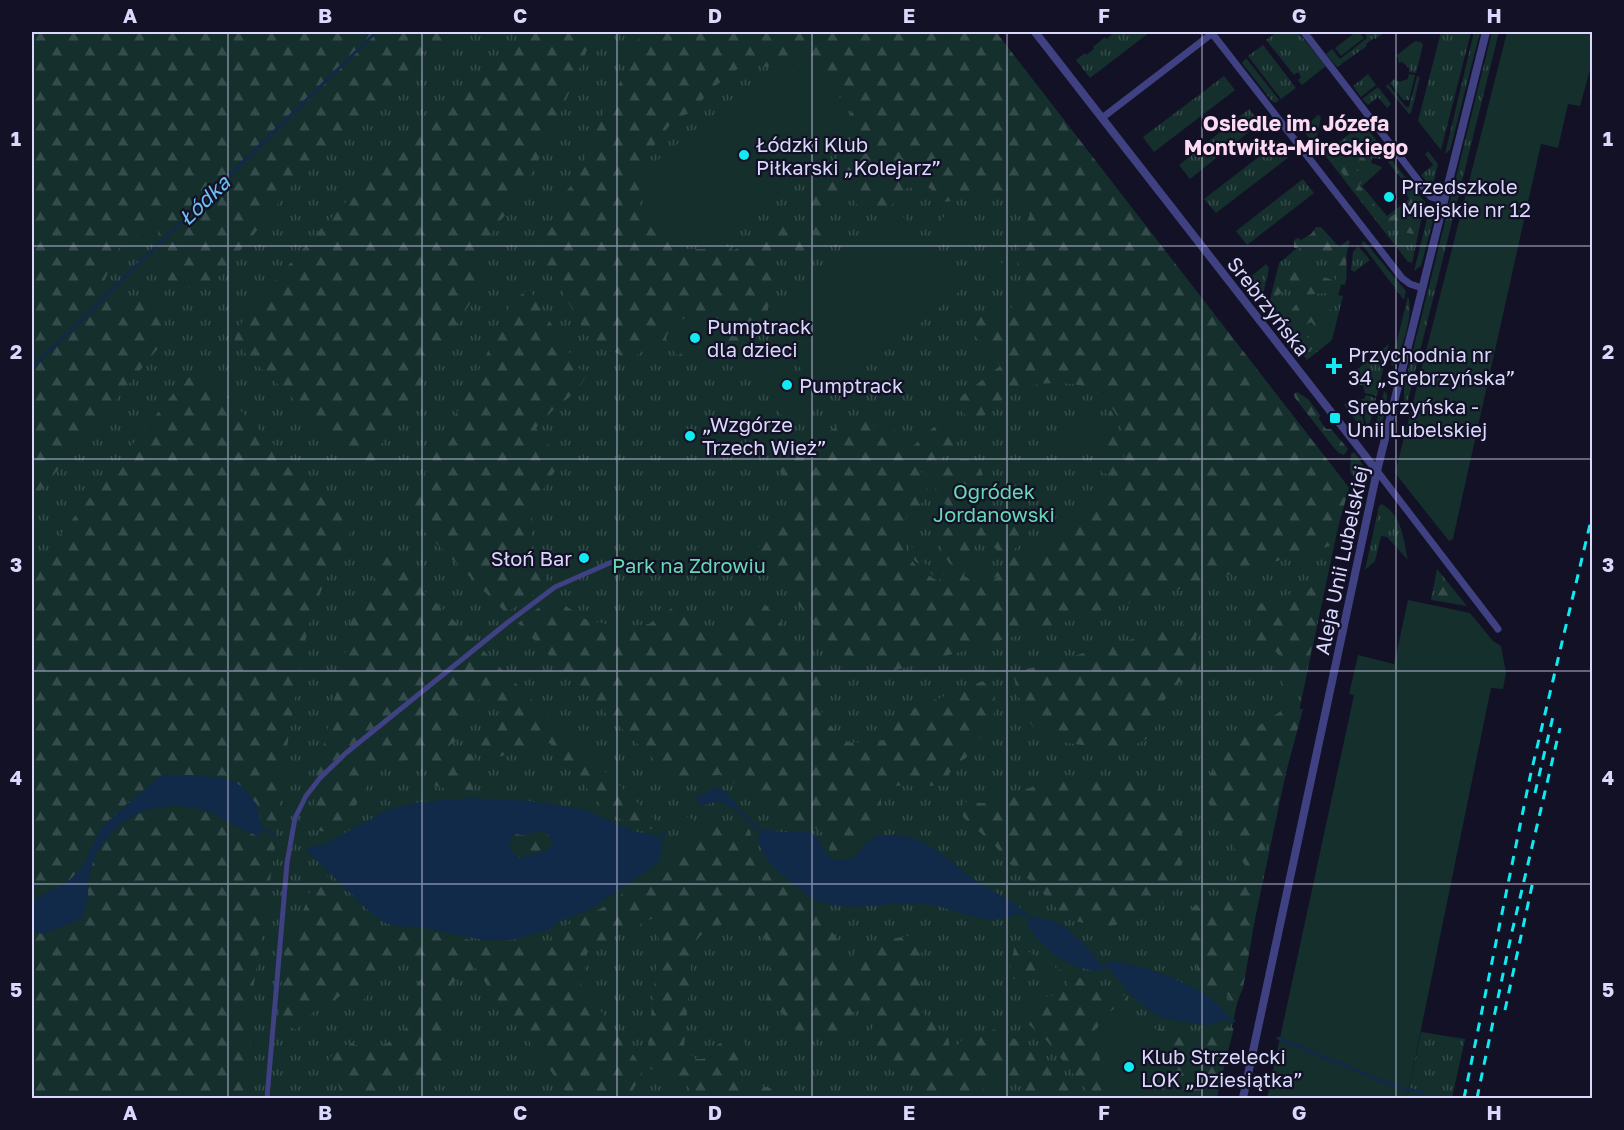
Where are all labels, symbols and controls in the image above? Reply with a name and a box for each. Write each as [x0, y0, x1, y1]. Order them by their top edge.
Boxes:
text: A [123, 3, 137, 27]
text: B [318, 3, 332, 27]
text: C [513, 3, 527, 27]
text: D [708, 3, 722, 27]
text: E [903, 3, 915, 27]
text: F [1098, 3, 1110, 27]
text: G [1292, 3, 1306, 27]
text: H [1486, 3, 1502, 27]
district label: Osiedle im. Józefa Montwiłła-Mireckiego [1184, 110, 1408, 160]
text: 1 [11, 126, 21, 150]
text: 1 [1603, 126, 1613, 150]
place label: Łódzki Klub Piłkarski „Kolejarz” [756, 132, 941, 179]
marker: Łódzki Klub Piłkarski „Kolejarz” [737, 148, 751, 162]
water label: Łódka [173, 169, 236, 231]
place label: Przedszkole Miejskie nr 12 [1401, 174, 1531, 221]
marker: Przedszkole Miejskie nr 12 [1382, 190, 1396, 204]
street label: Srebrzyńska [1223, 252, 1315, 360]
place label: Pumptrack dla dzieci [707, 314, 811, 361]
marker: Pumptrack dla dzieci [688, 331, 702, 345]
text: 2 [10, 339, 22, 363]
text: 2 [1602, 339, 1614, 363]
place label: Przychodnia nr 34 „Srebrzyńska” [1348, 342, 1516, 389]
marker: Przychodnia nr 34 „Srebrzyńska” [1325, 357, 1343, 375]
place label: Pumptrack [799, 373, 903, 397]
marker: Pumptrack [780, 378, 794, 392]
place label: Srebrzyńska - Unii Lubelskiej [1347, 394, 1487, 441]
marker: Srebrzyńska - Unii Lubelskiej [1328, 411, 1342, 425]
place label: „Wzgórze Trzech Wież” [702, 412, 827, 459]
marker: „Wzgórze Trzech Wież” [683, 429, 697, 443]
street label: Aleja Unii Lubelskiej [1309, 463, 1373, 657]
park label: Ogródek Jordanowski [933, 479, 1055, 526]
place label: Słoń Bar [491, 546, 572, 570]
marker: Słoń Bar [577, 551, 591, 565]
text: 3 [10, 552, 22, 576]
text: 3 [1602, 552, 1614, 576]
park label: Park na Zdrowiu [612, 553, 766, 577]
text: 4 [10, 765, 22, 789]
text: 4 [1602, 765, 1614, 789]
text: 5 [10, 977, 22, 1001]
text: 5 [1602, 977, 1614, 1001]
place label: Klub Strzelecki LOK „Dziesiątka” [1141, 1044, 1303, 1091]
marker: Klub Strzelecki LOK „Dziesiątka” [1122, 1060, 1136, 1074]
text: A [123, 1100, 137, 1124]
text: B [318, 1100, 332, 1124]
text: C [513, 1100, 527, 1124]
text: D [708, 1100, 722, 1124]
text: E [903, 1100, 915, 1124]
text: F [1098, 1100, 1110, 1124]
text: G [1292, 1100, 1306, 1124]
text: H [1486, 1100, 1502, 1124]

